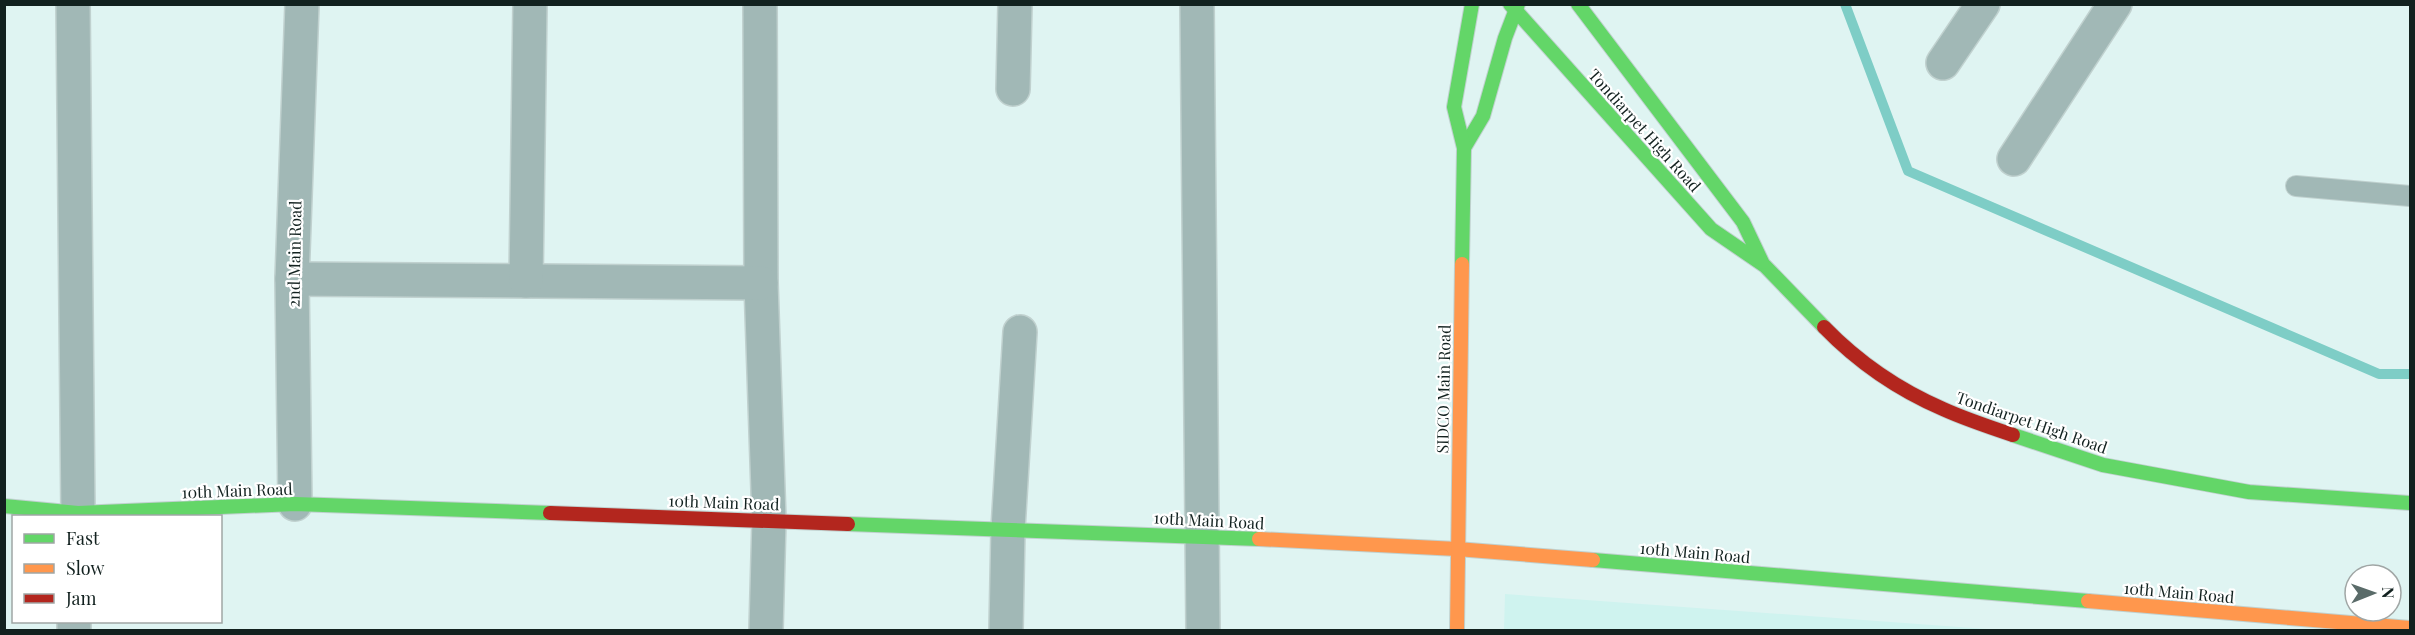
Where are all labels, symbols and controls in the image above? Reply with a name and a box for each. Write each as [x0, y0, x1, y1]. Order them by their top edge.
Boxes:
street label: Tondiarpet High Road [1584, 64, 1706, 196]
street label: 2nd Main Road [283, 200, 305, 308]
street label: SIDCO Main Road [1431, 324, 1455, 454]
street label: Tondiarpet High Road [1954, 386, 2110, 458]
street label: 10th Main Road [181, 478, 293, 502]
street label: 10th Main Road [668, 490, 780, 514]
street label: 10th Main Road [1153, 507, 1265, 533]
legend [12, 515, 222, 623]
text: Fast [66, 526, 100, 550]
street label: 10th Main Road [1639, 537, 1751, 567]
text: Slow [66, 556, 104, 580]
north arrow [2343, 563, 2403, 623]
street label: 10th Main Road [2123, 577, 2235, 607]
text: Jam [65, 586, 96, 610]
text: N [2378, 587, 2399, 599]

